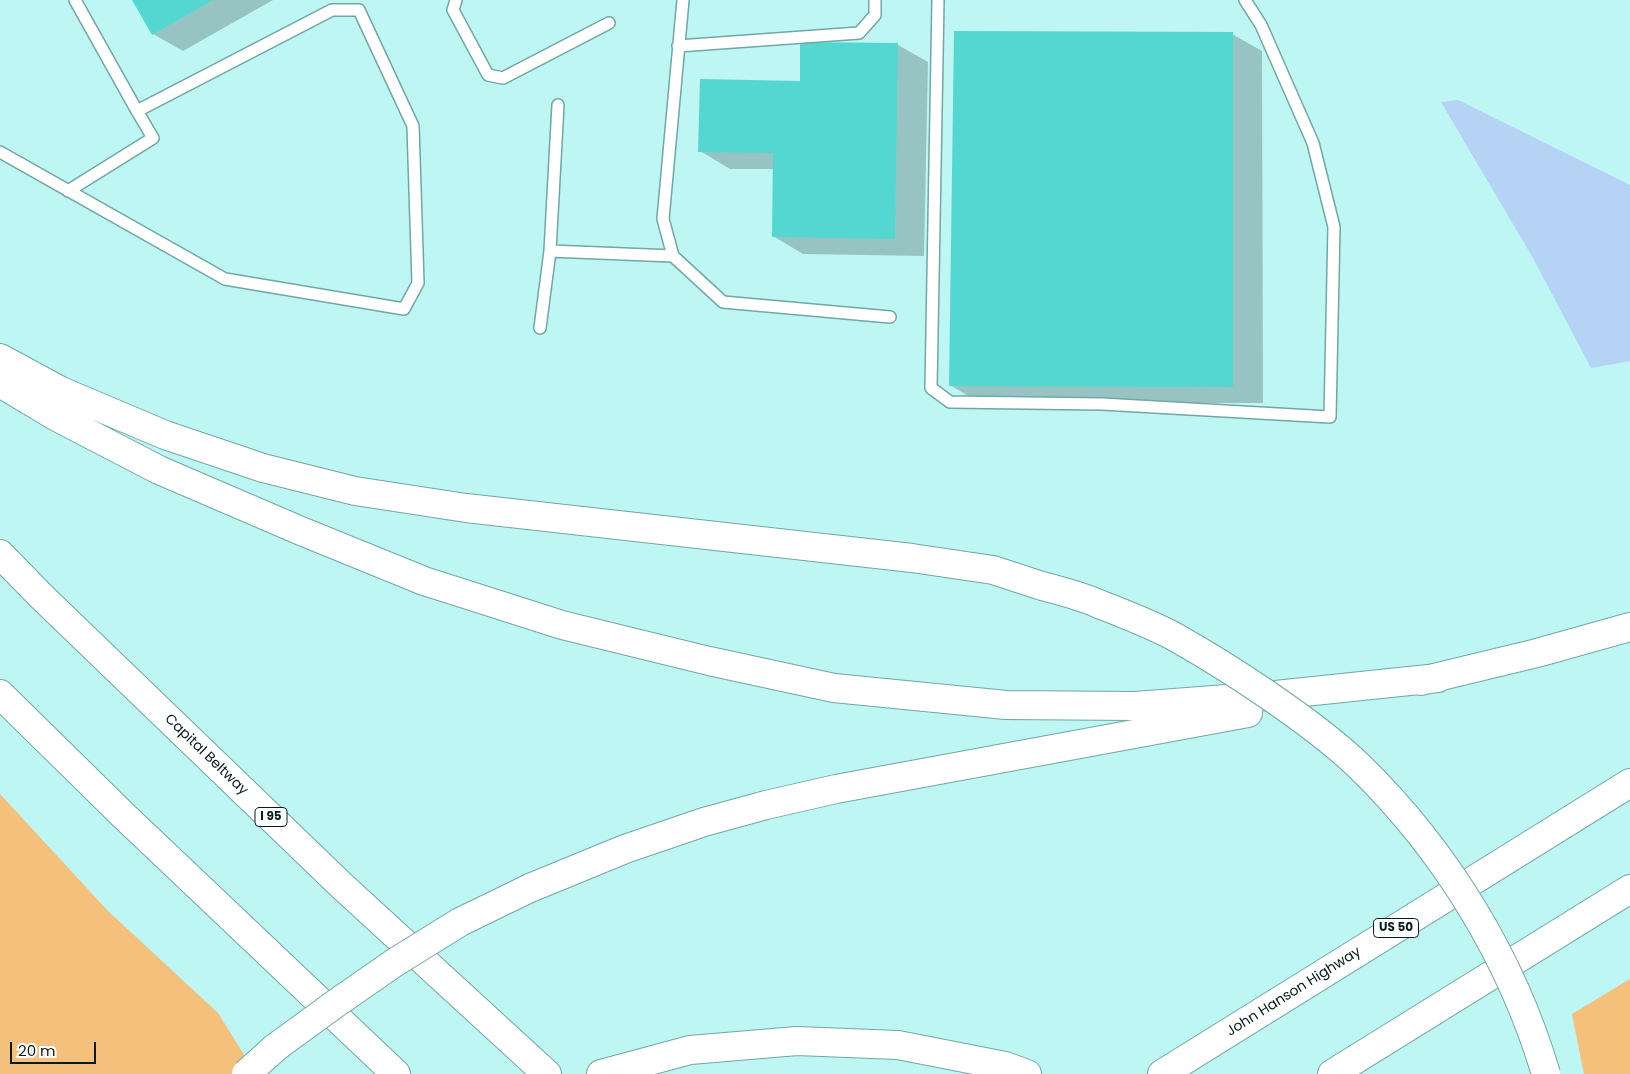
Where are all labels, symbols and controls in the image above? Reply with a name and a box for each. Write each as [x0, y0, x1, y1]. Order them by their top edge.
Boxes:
street label: Capital Beltway [161, 711, 251, 799]
road number: I 95 [255, 808, 287, 826]
road number: US 50 [1374, 918, 1418, 938]
street label: John Hanson Highway [1224, 944, 1364, 1040]
scale bar [12, 1032, 99, 1064]
text: 20 m [18, 1040, 56, 1061]

